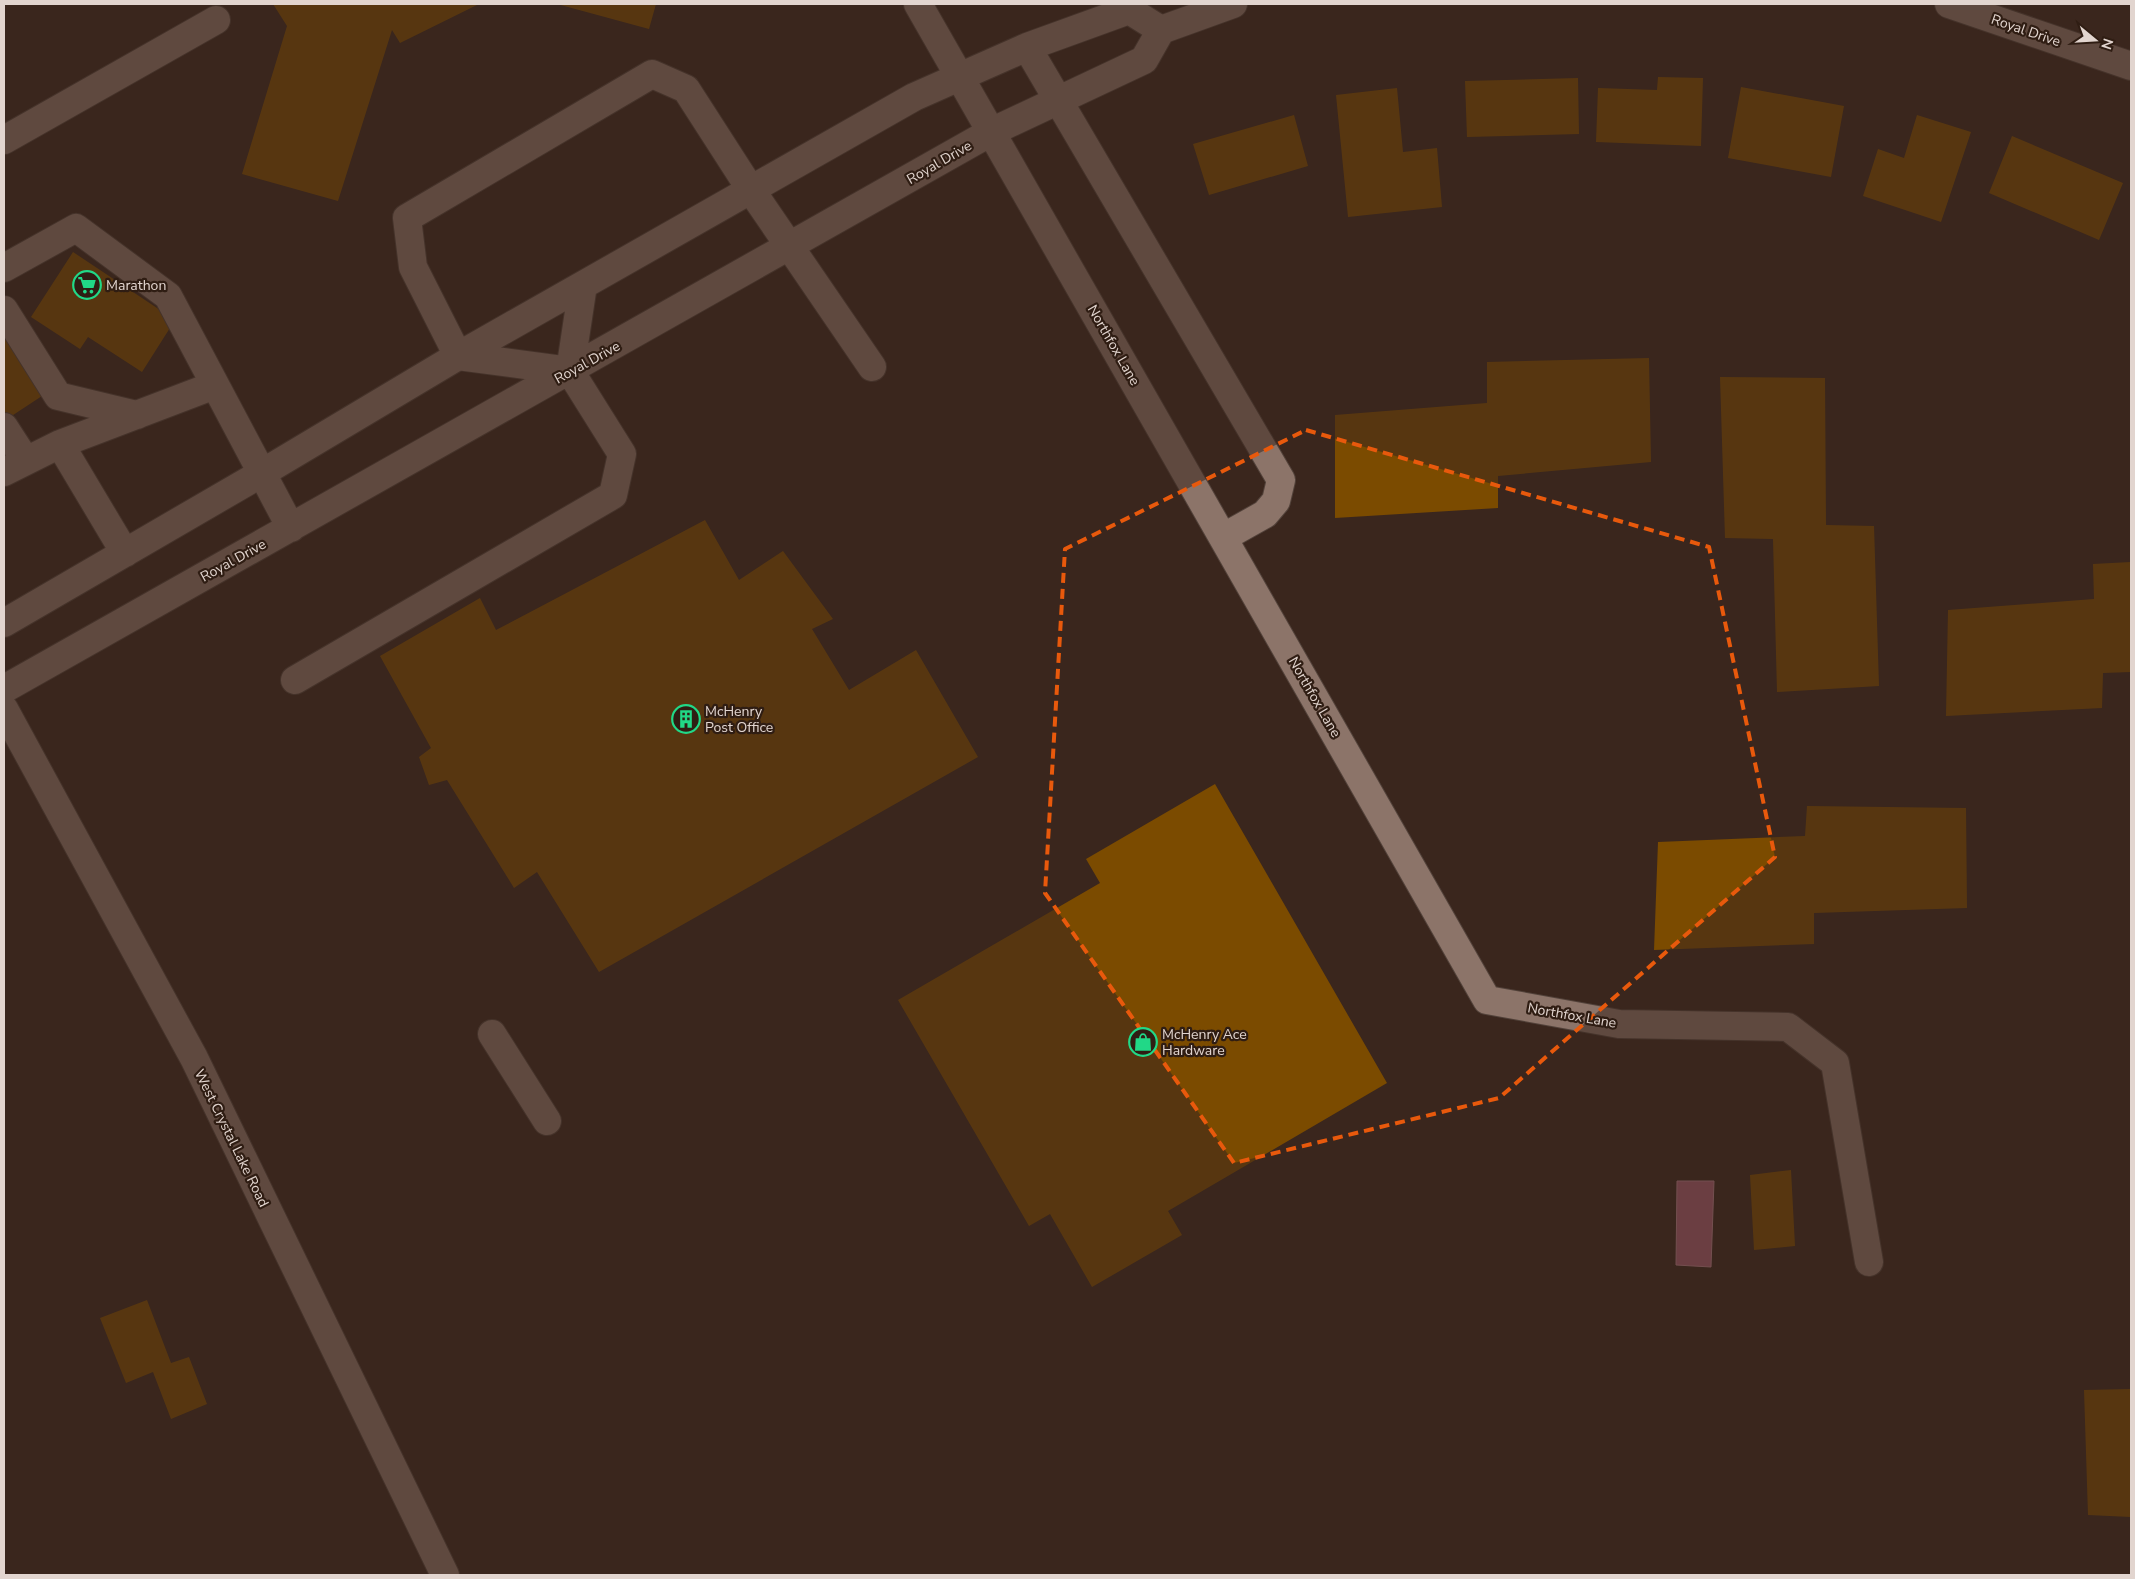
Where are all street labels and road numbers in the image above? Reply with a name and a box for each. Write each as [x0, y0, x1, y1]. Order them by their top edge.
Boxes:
street label: Royal Drive [1989, 10, 2063, 51]
street label: Royal Drive [903, 136, 975, 189]
street label: Northfox Lane [1083, 302, 1144, 389]
street label: Royal Drive [551, 337, 623, 388]
street label: Royal Drive [197, 535, 269, 586]
street label: Northfox Lane [1284, 654, 1345, 741]
street label: Northfox Lane [1526, 998, 1618, 1033]
street label: West Crystal Lake Road [190, 1066, 273, 1210]

